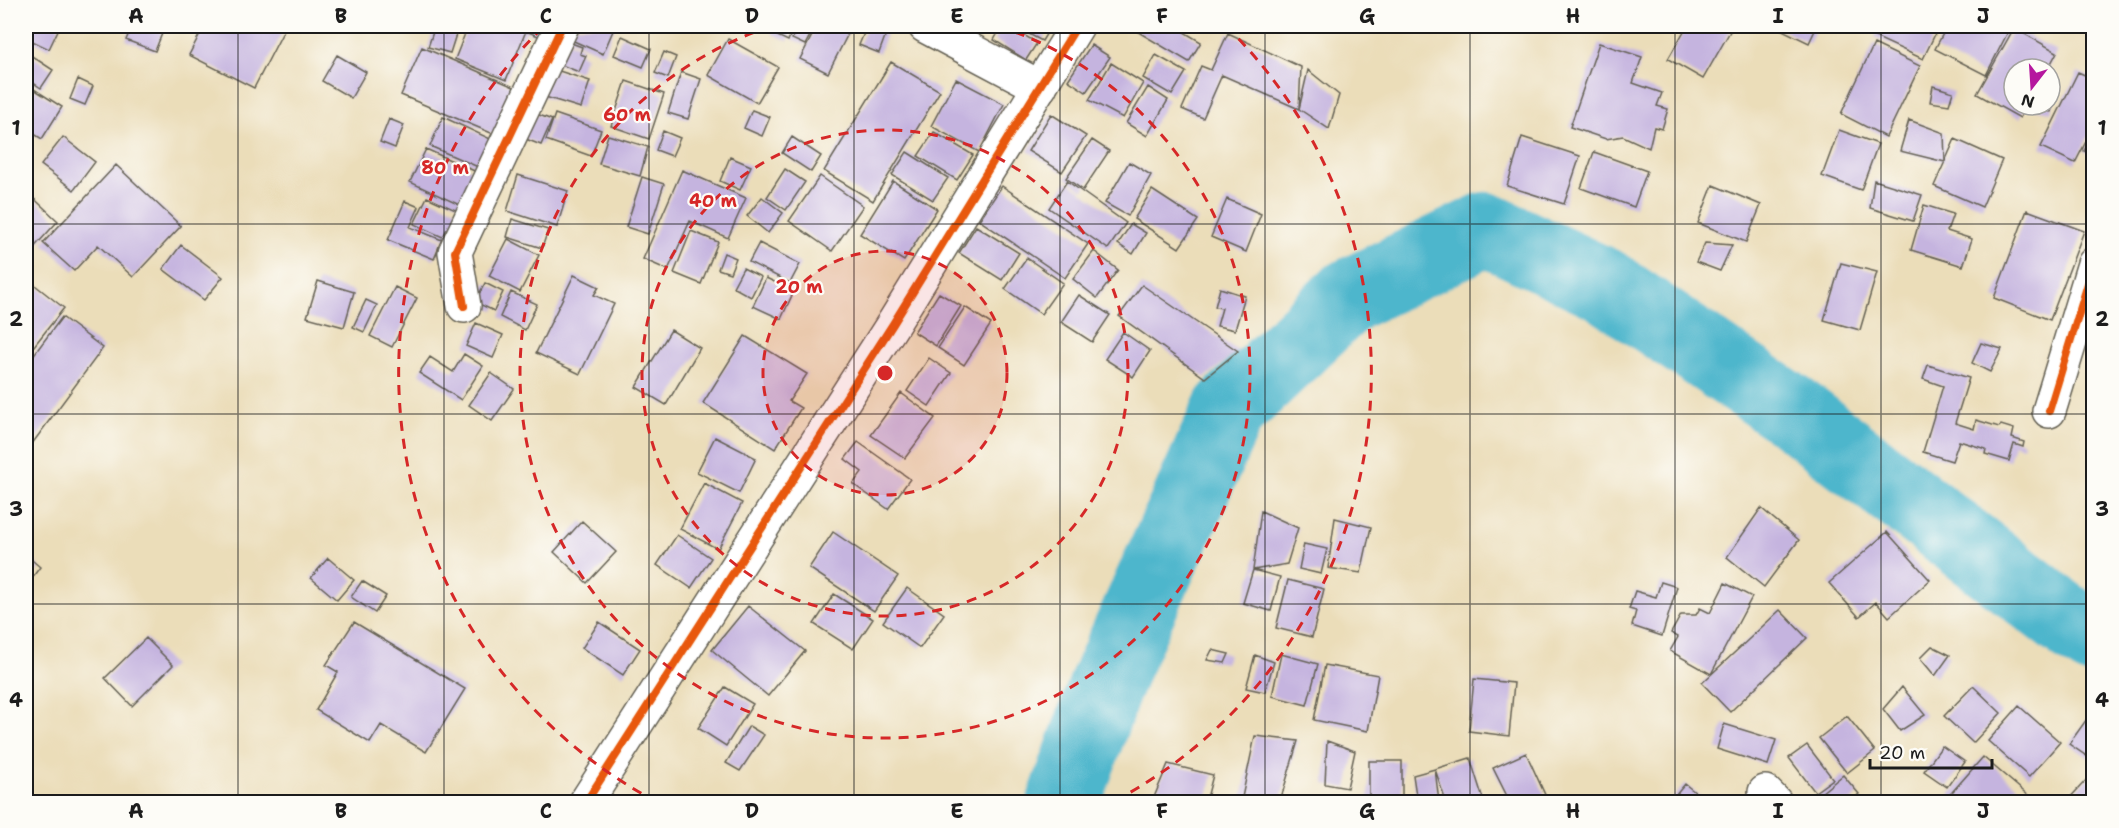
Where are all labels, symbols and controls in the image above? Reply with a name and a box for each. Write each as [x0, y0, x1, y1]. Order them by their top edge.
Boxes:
text: A [128, 3, 144, 29]
text: B [335, 3, 347, 29]
text: C [540, 3, 552, 29]
text: D [745, 3, 759, 29]
text: E [950, 3, 964, 29]
text: F [1156, 3, 1168, 29]
text: G [1359, 3, 1375, 29]
text: H [1566, 3, 1580, 29]
text: I [1772, 3, 1784, 29]
text: J [1977, 3, 1990, 29]
north arrow [2002, 57, 2062, 117]
text: N [2019, 89, 2037, 113]
text: 60 m [603, 103, 651, 127]
text: 1 [11, 115, 21, 141]
text: 1 [2097, 115, 2107, 141]
text: 80 m [421, 156, 469, 180]
text: 40 m [689, 189, 737, 213]
text: 20 m [775, 275, 823, 299]
text: 2 [9, 306, 23, 332]
text: 2 [2095, 306, 2109, 332]
centre of rings [875, 363, 895, 383]
text: 3 [9, 496, 23, 522]
text: 3 [2095, 496, 2109, 522]
text: 4 [9, 687, 23, 713]
text: 4 [2095, 687, 2109, 713]
scale bar [1870, 732, 1992, 770]
text: 20 m [1879, 741, 1925, 765]
text: A [128, 798, 144, 824]
text: B [335, 798, 347, 824]
text: C [540, 798, 552, 824]
text: D [745, 798, 759, 824]
text: E [950, 798, 964, 824]
text: F [1156, 798, 1168, 824]
text: G [1359, 798, 1375, 824]
text: H [1566, 798, 1580, 824]
text: I [1772, 798, 1784, 824]
text: J [1977, 798, 1990, 824]

